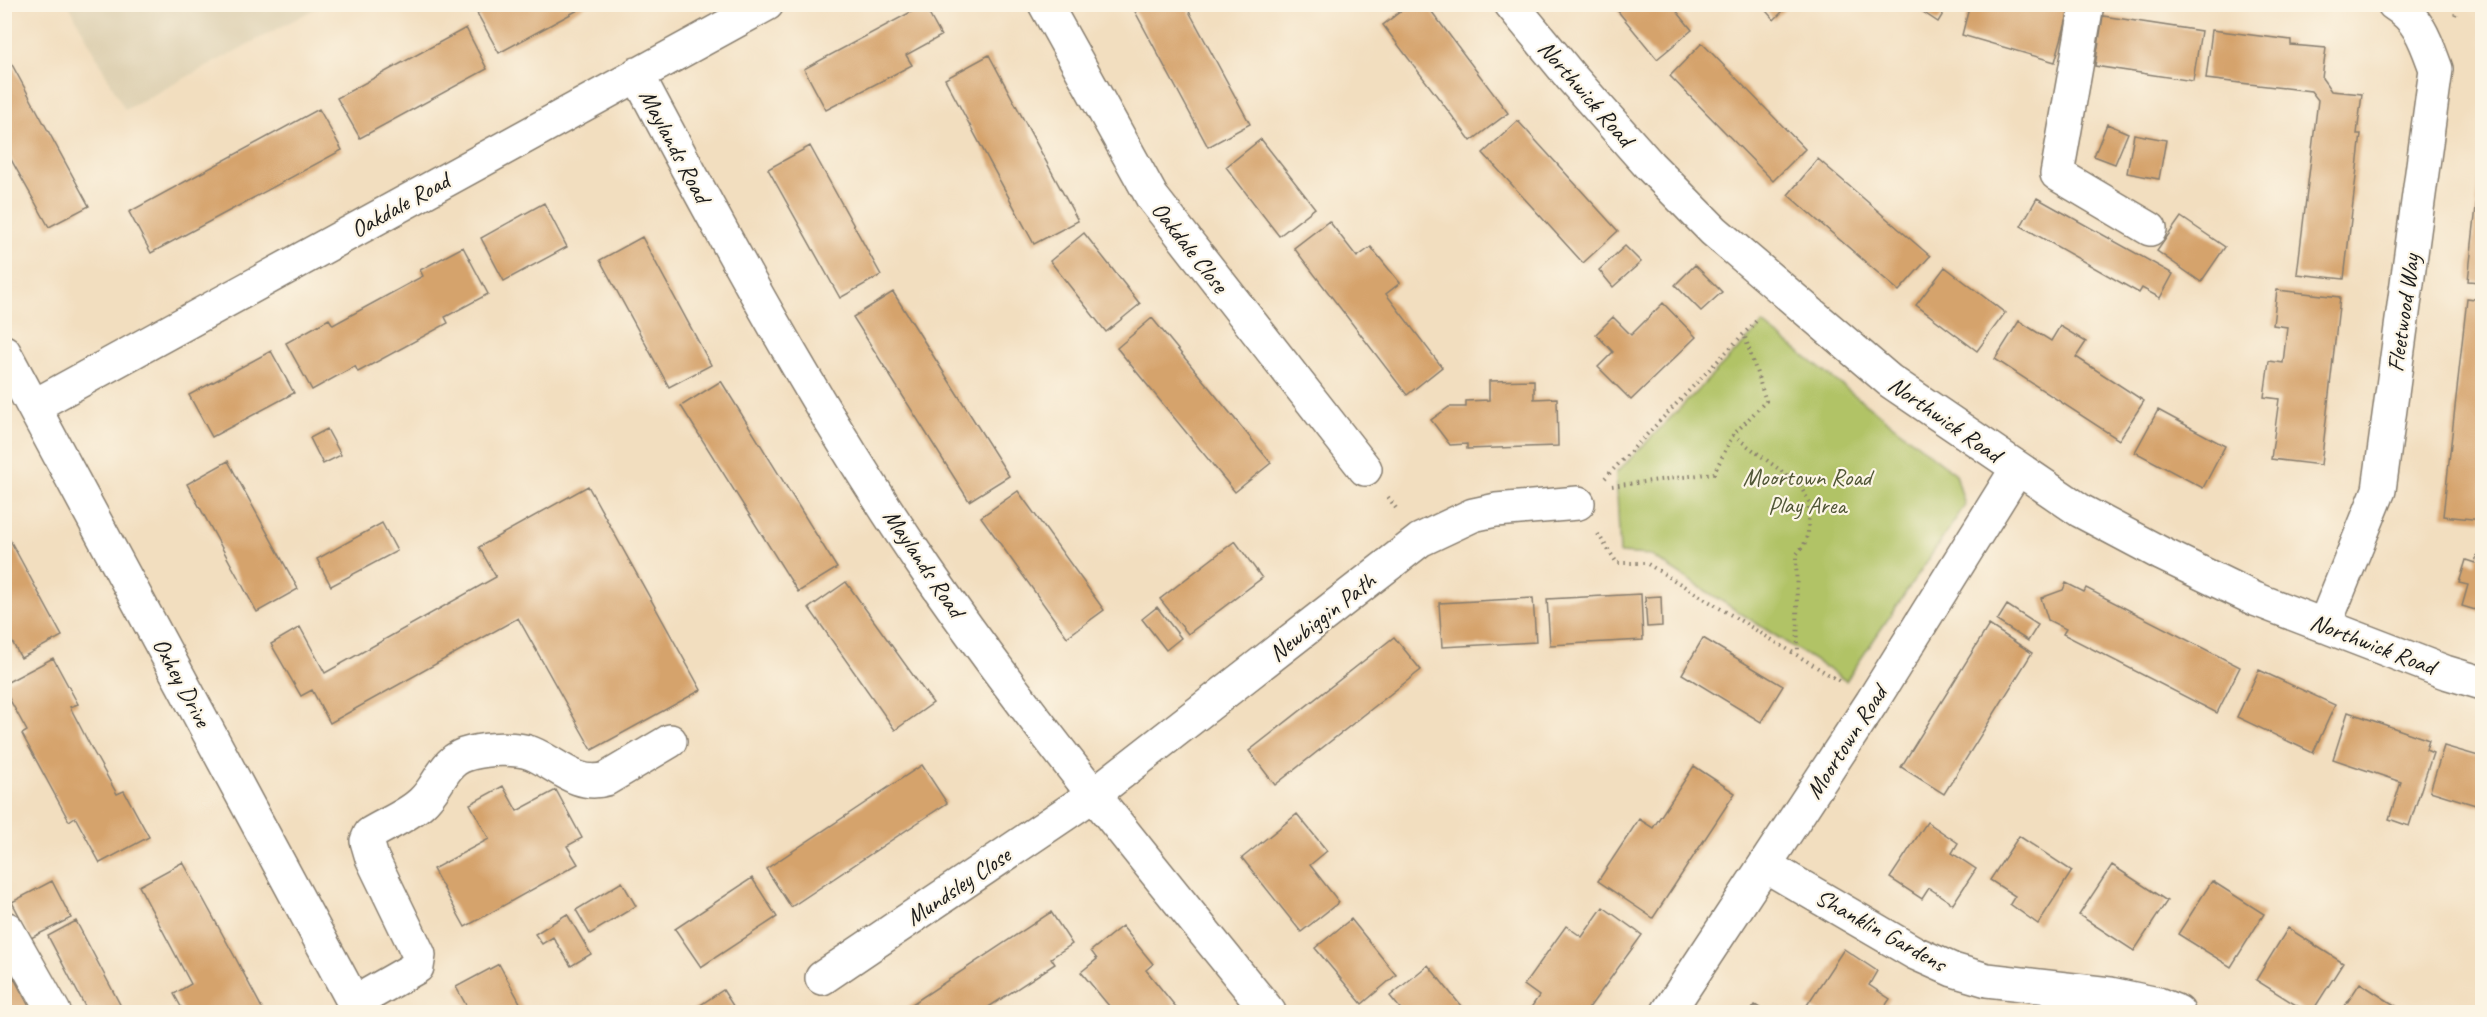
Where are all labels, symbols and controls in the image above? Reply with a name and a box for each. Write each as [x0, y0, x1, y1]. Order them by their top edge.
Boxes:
street label: Northwick Road [1532, 34, 1643, 155]
street label: Maylands Road [633, 84, 719, 211]
street label: Oakdale Road [345, 164, 458, 244]
street label: Oakdale Close [1145, 195, 1236, 300]
street label: Fleetwood Way [2380, 250, 2426, 374]
street label: Northwick Road [1883, 369, 2010, 471]
park label: Moortown Road Play Area [1743, 462, 1875, 520]
street label: Maylands Road [877, 503, 973, 626]
street label: Newbiggin Path [1262, 565, 1383, 668]
street label: Northwick Road [2306, 606, 2443, 683]
street label: Oxhey Drive [146, 632, 219, 734]
street label: Moortown Road [1798, 677, 1896, 804]
street label: Mundsley Close [900, 839, 1018, 932]
street label: Shanklin Gardens [1810, 882, 1953, 979]

